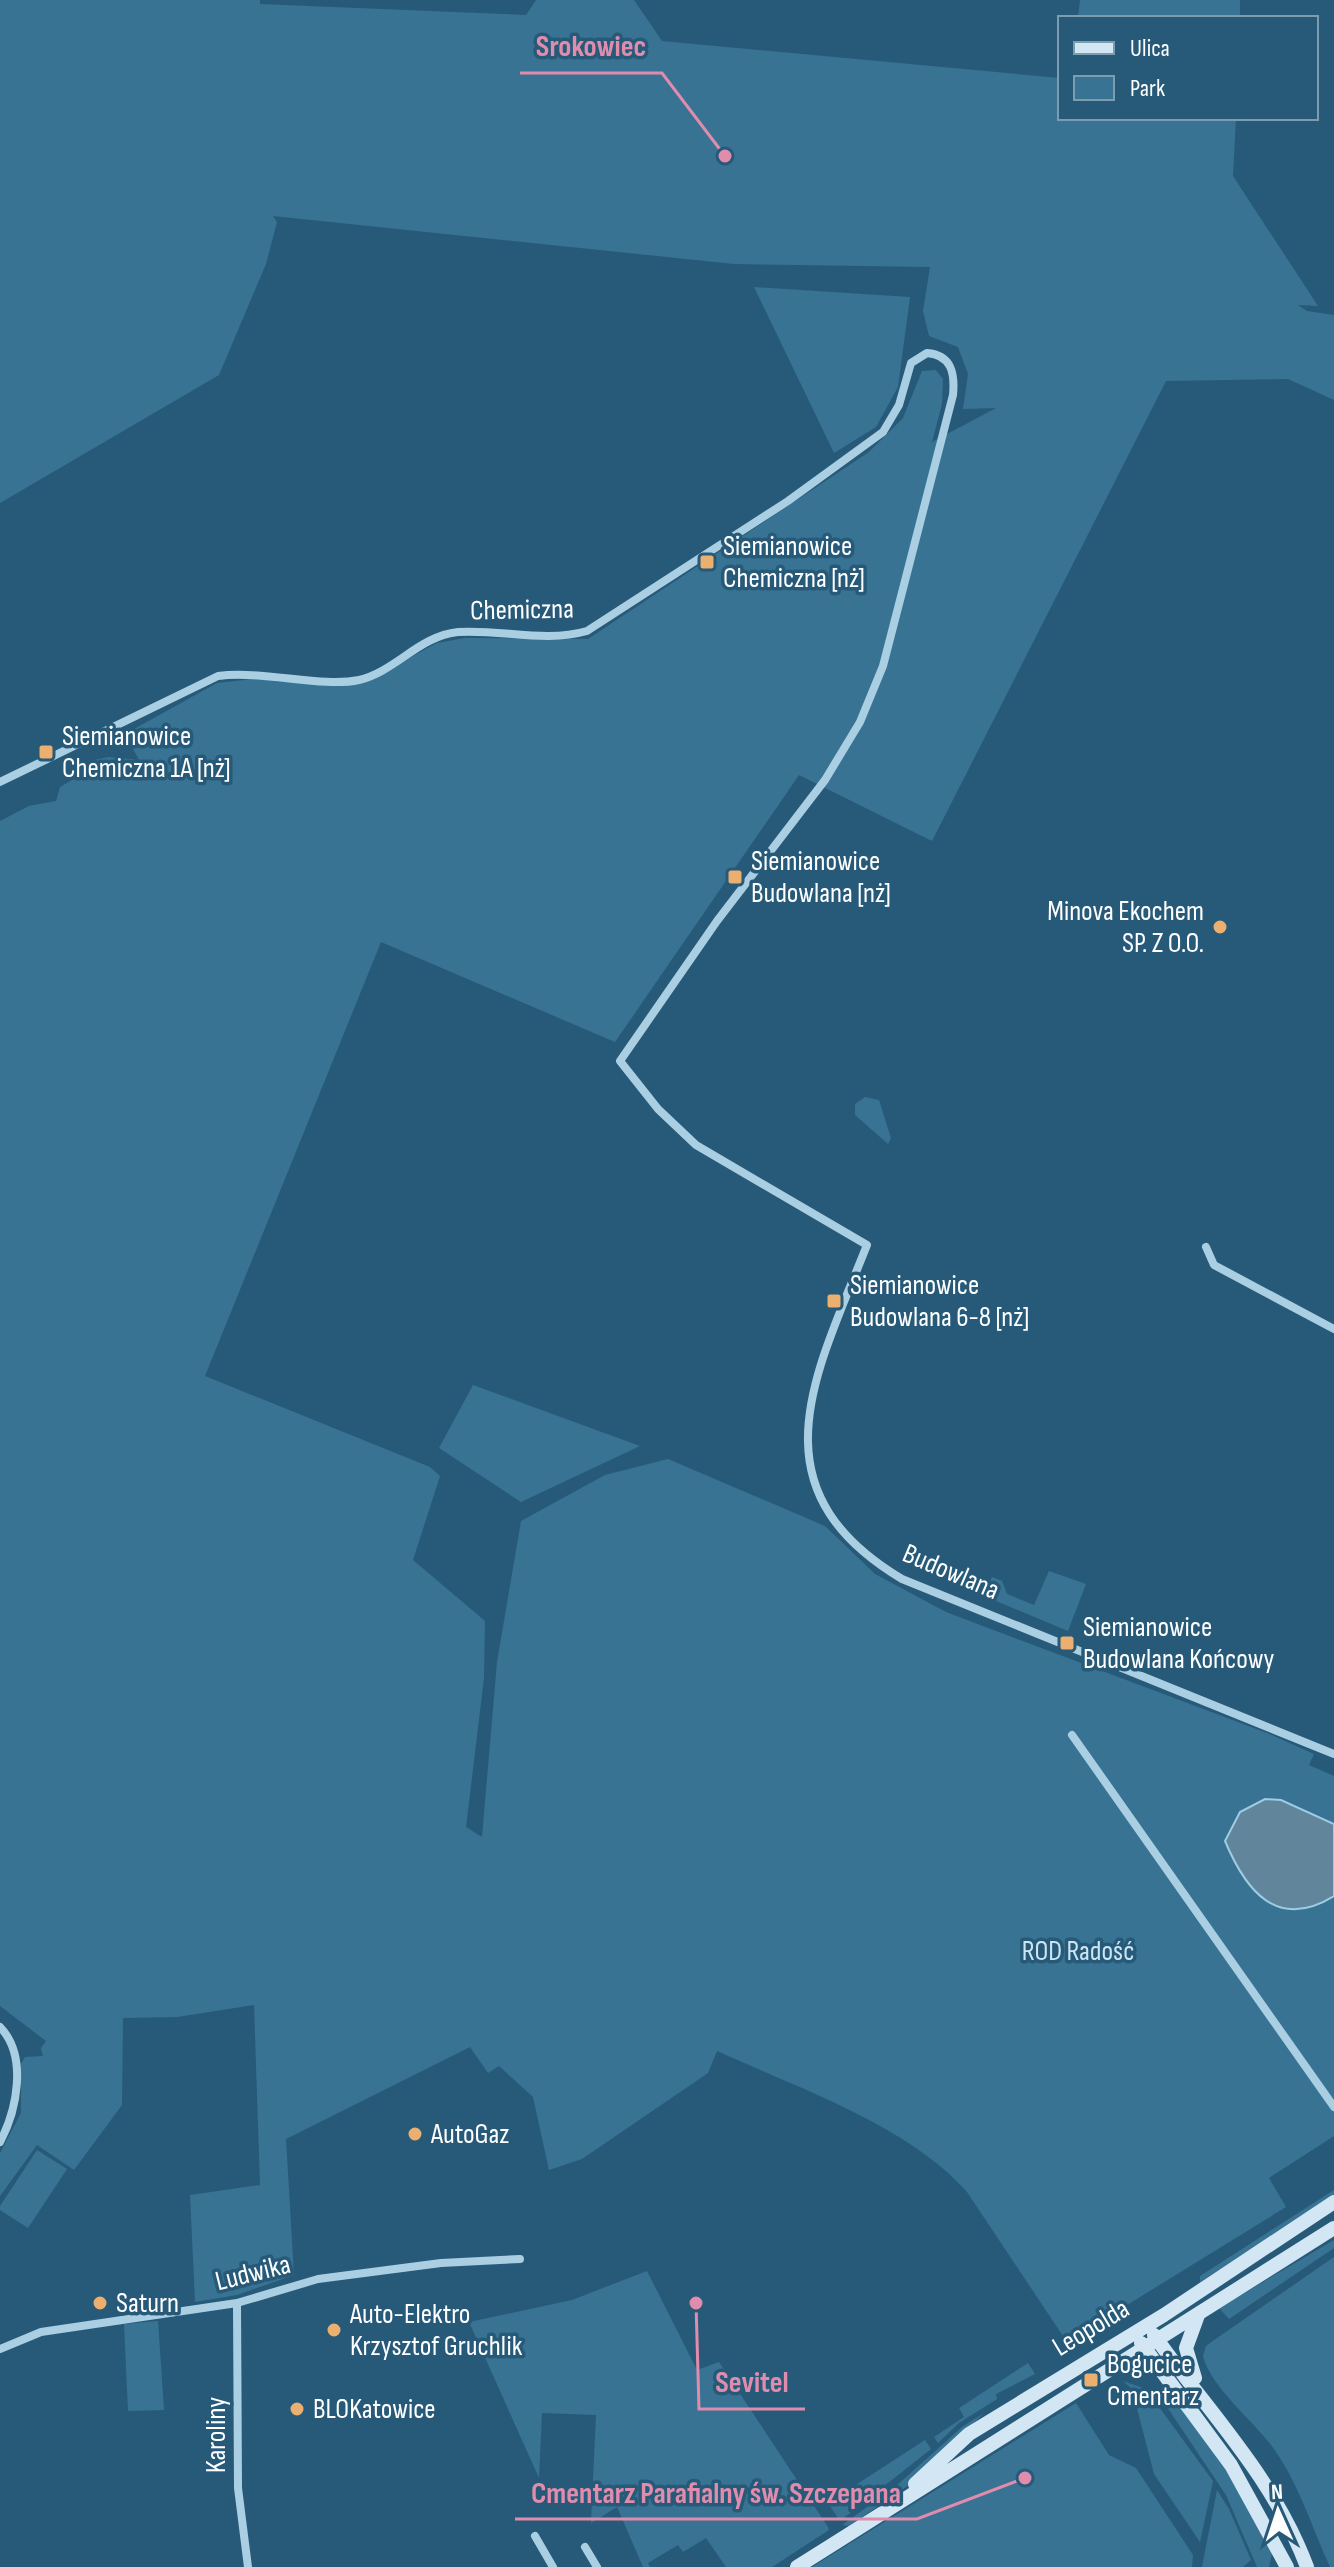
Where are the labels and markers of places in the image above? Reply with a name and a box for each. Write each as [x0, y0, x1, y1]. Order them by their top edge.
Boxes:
callout: Srokowiec [520, 19, 662, 73]
place label: Siemianowice Chemiczna [nż] [723, 530, 865, 595]
marker: Siemianowice Chemiczna [nż] [698, 553, 716, 571]
place label: Siemianowice Chemiczna 1A [nż] [62, 720, 231, 785]
marker: Siemianowice Chemiczna 1A [nż] [37, 743, 55, 761]
place label: Siemianowice Budowlana [nż] [751, 845, 891, 910]
marker: Siemianowice Budowlana [nż] [726, 868, 744, 886]
place label: Minova Ekochem SP. Z O.O. [1047, 895, 1204, 960]
marker: Minova Ekochem SP. Z O.O. [1211, 918, 1229, 936]
place label: Siemianowice Budowlana 6-8 [nż] [850, 1269, 1029, 1334]
marker: Siemianowice Budowlana 6-8 [nż] [825, 1292, 843, 1310]
place label: Siemianowice Budowlana Końcowy [1083, 1611, 1274, 1676]
marker: Siemianowice Budowlana Końcowy [1058, 1634, 1076, 1652]
place label: AutoGaz [430, 2118, 509, 2151]
marker: AutoGaz [406, 2125, 424, 2143]
place label: Saturn [116, 2287, 179, 2320]
marker: Saturn [91, 2294, 109, 2312]
place label: Auto-Elektro Krzysztof Gruchlik [349, 2298, 523, 2363]
marker: Auto-Elektro Krzysztof Gruchlik [325, 2321, 343, 2339]
place label: Bogucice Cmentarz [1107, 2348, 1199, 2413]
callout: Sevitel [699, 2355, 805, 2409]
marker: Bogucice Cmentarz [1082, 2371, 1100, 2389]
place label: BLOKatowice [313, 2393, 436, 2426]
marker: BLOKatowice [288, 2400, 306, 2418]
callout: Cmentarz Parafialny św. Szczepana [515, 2465, 917, 2519]

